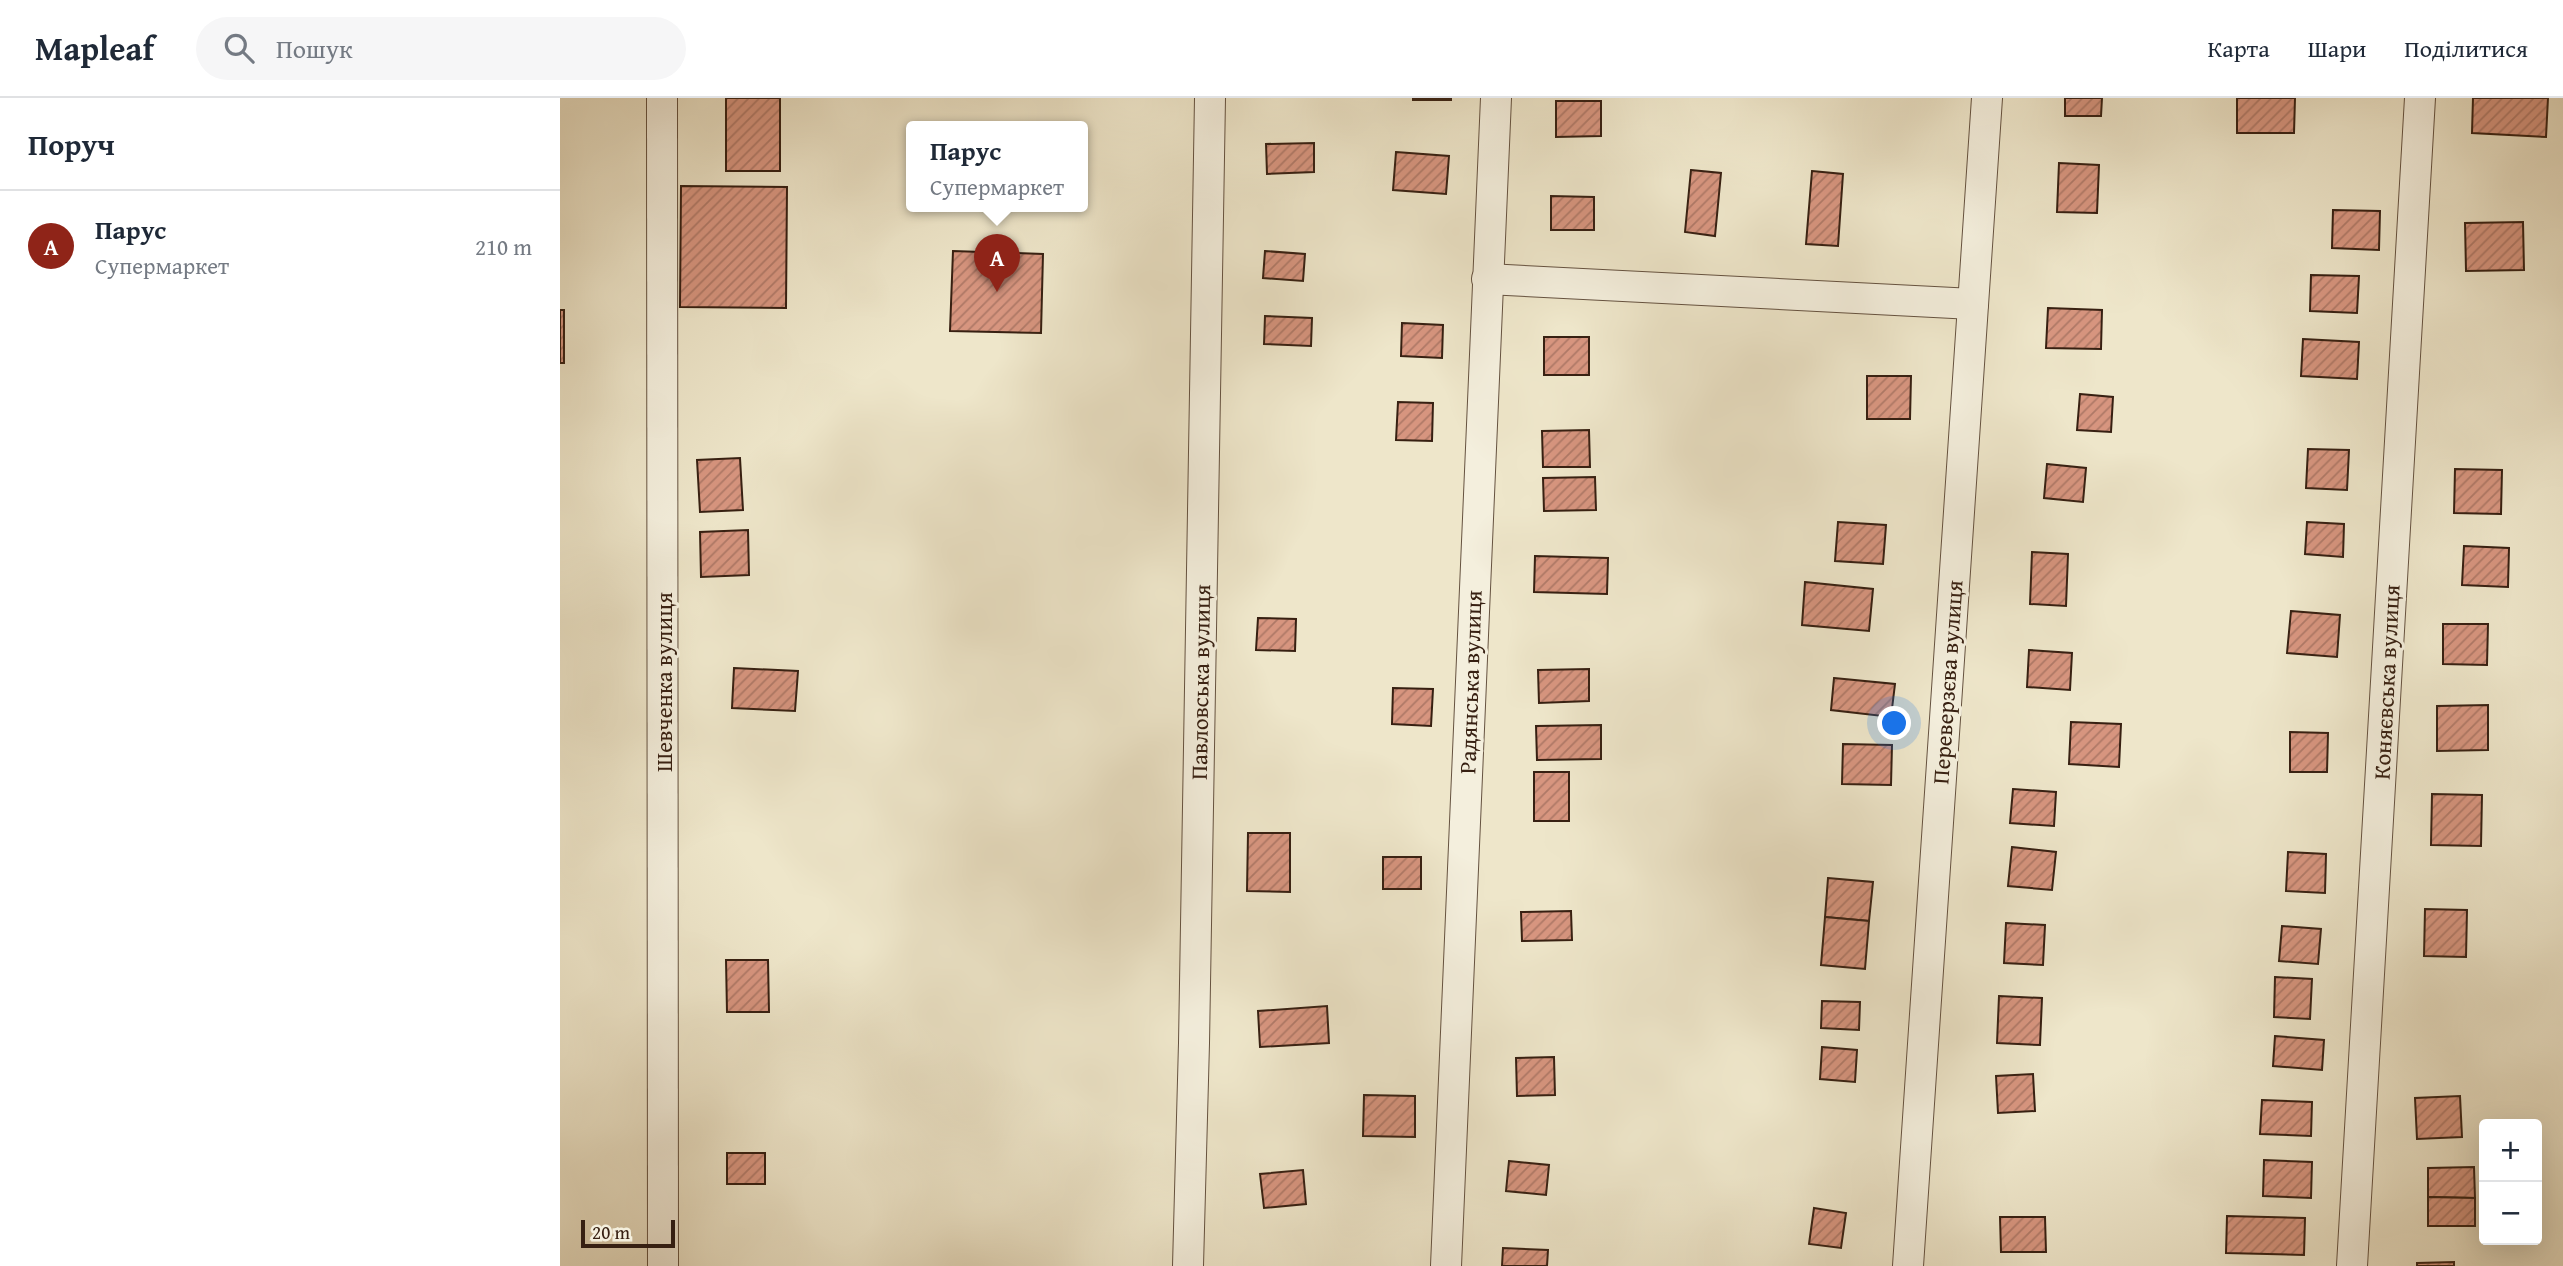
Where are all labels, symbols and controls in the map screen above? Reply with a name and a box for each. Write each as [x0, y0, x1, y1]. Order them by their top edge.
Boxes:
search box [196, 17, 686, 80]
text: Mapleaf [35, 24, 154, 72]
icon: search [220, 29, 258, 67]
text: Пошук [276, 29, 353, 68]
text: Карта [2207, 31, 2270, 66]
text: Шари [2308, 31, 2366, 66]
text: Поділитися [2404, 31, 2528, 66]
popup [906, 121, 1088, 212]
text: Поруч [28, 122, 115, 166]
text: Парус [930, 131, 1001, 170]
text: Супермаркет [930, 170, 1064, 203]
text: Парус [95, 210, 166, 249]
text: A [44, 230, 58, 263]
text: 210 m [475, 230, 532, 263]
pin: A [974, 234, 1020, 292]
text: Супермаркет [95, 249, 229, 282]
street label: Переверзєва вулиця [1923, 578, 1971, 785]
street label: Коняєвська вулиця [2364, 583, 2408, 780]
street label: Павловська вулиця [1182, 584, 1218, 780]
street label: Радянська вулиця [1450, 589, 1490, 774]
street label: Шевченка вулиця [647, 592, 680, 772]
your location [1877, 706, 1911, 740]
map controls [2479, 1119, 2542, 1245]
button: + [2479, 1119, 2542, 1182]
button: − [2479, 1182, 2542, 1245]
scale bar [581, 1217, 676, 1249]
text: 20 m [592, 1218, 630, 1246]

